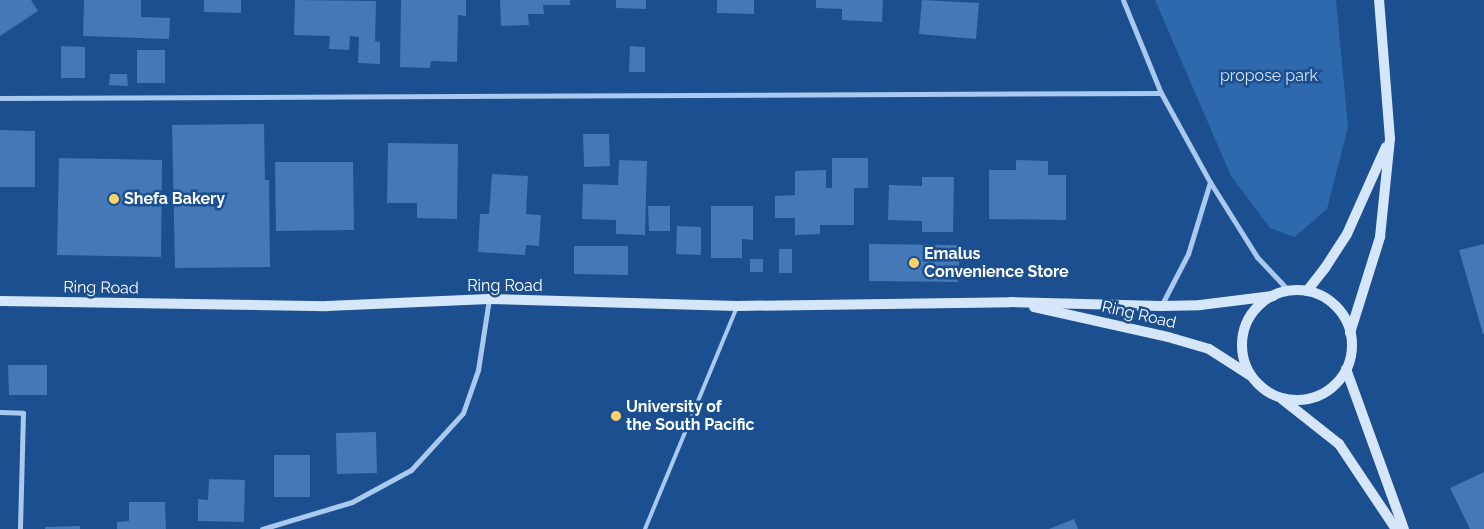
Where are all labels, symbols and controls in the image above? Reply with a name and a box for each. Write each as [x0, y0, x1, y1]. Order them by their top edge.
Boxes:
park label: propose park [1220, 66, 1318, 86]
place label: Shefa Bakery [124, 189, 225, 209]
marker: Shefa Bakery [108, 193, 120, 205]
place label: Emalus Convenience Store [924, 244, 1069, 282]
marker: Emalus Convenience Store [908, 257, 920, 269]
street label: Ring Road [467, 276, 543, 296]
street label: Ring Road [63, 278, 139, 298]
street label: Ring Road [1100, 297, 1178, 333]
place label: University of the South Pacific [626, 397, 755, 435]
marker: University of the South Pacific [610, 410, 622, 422]

